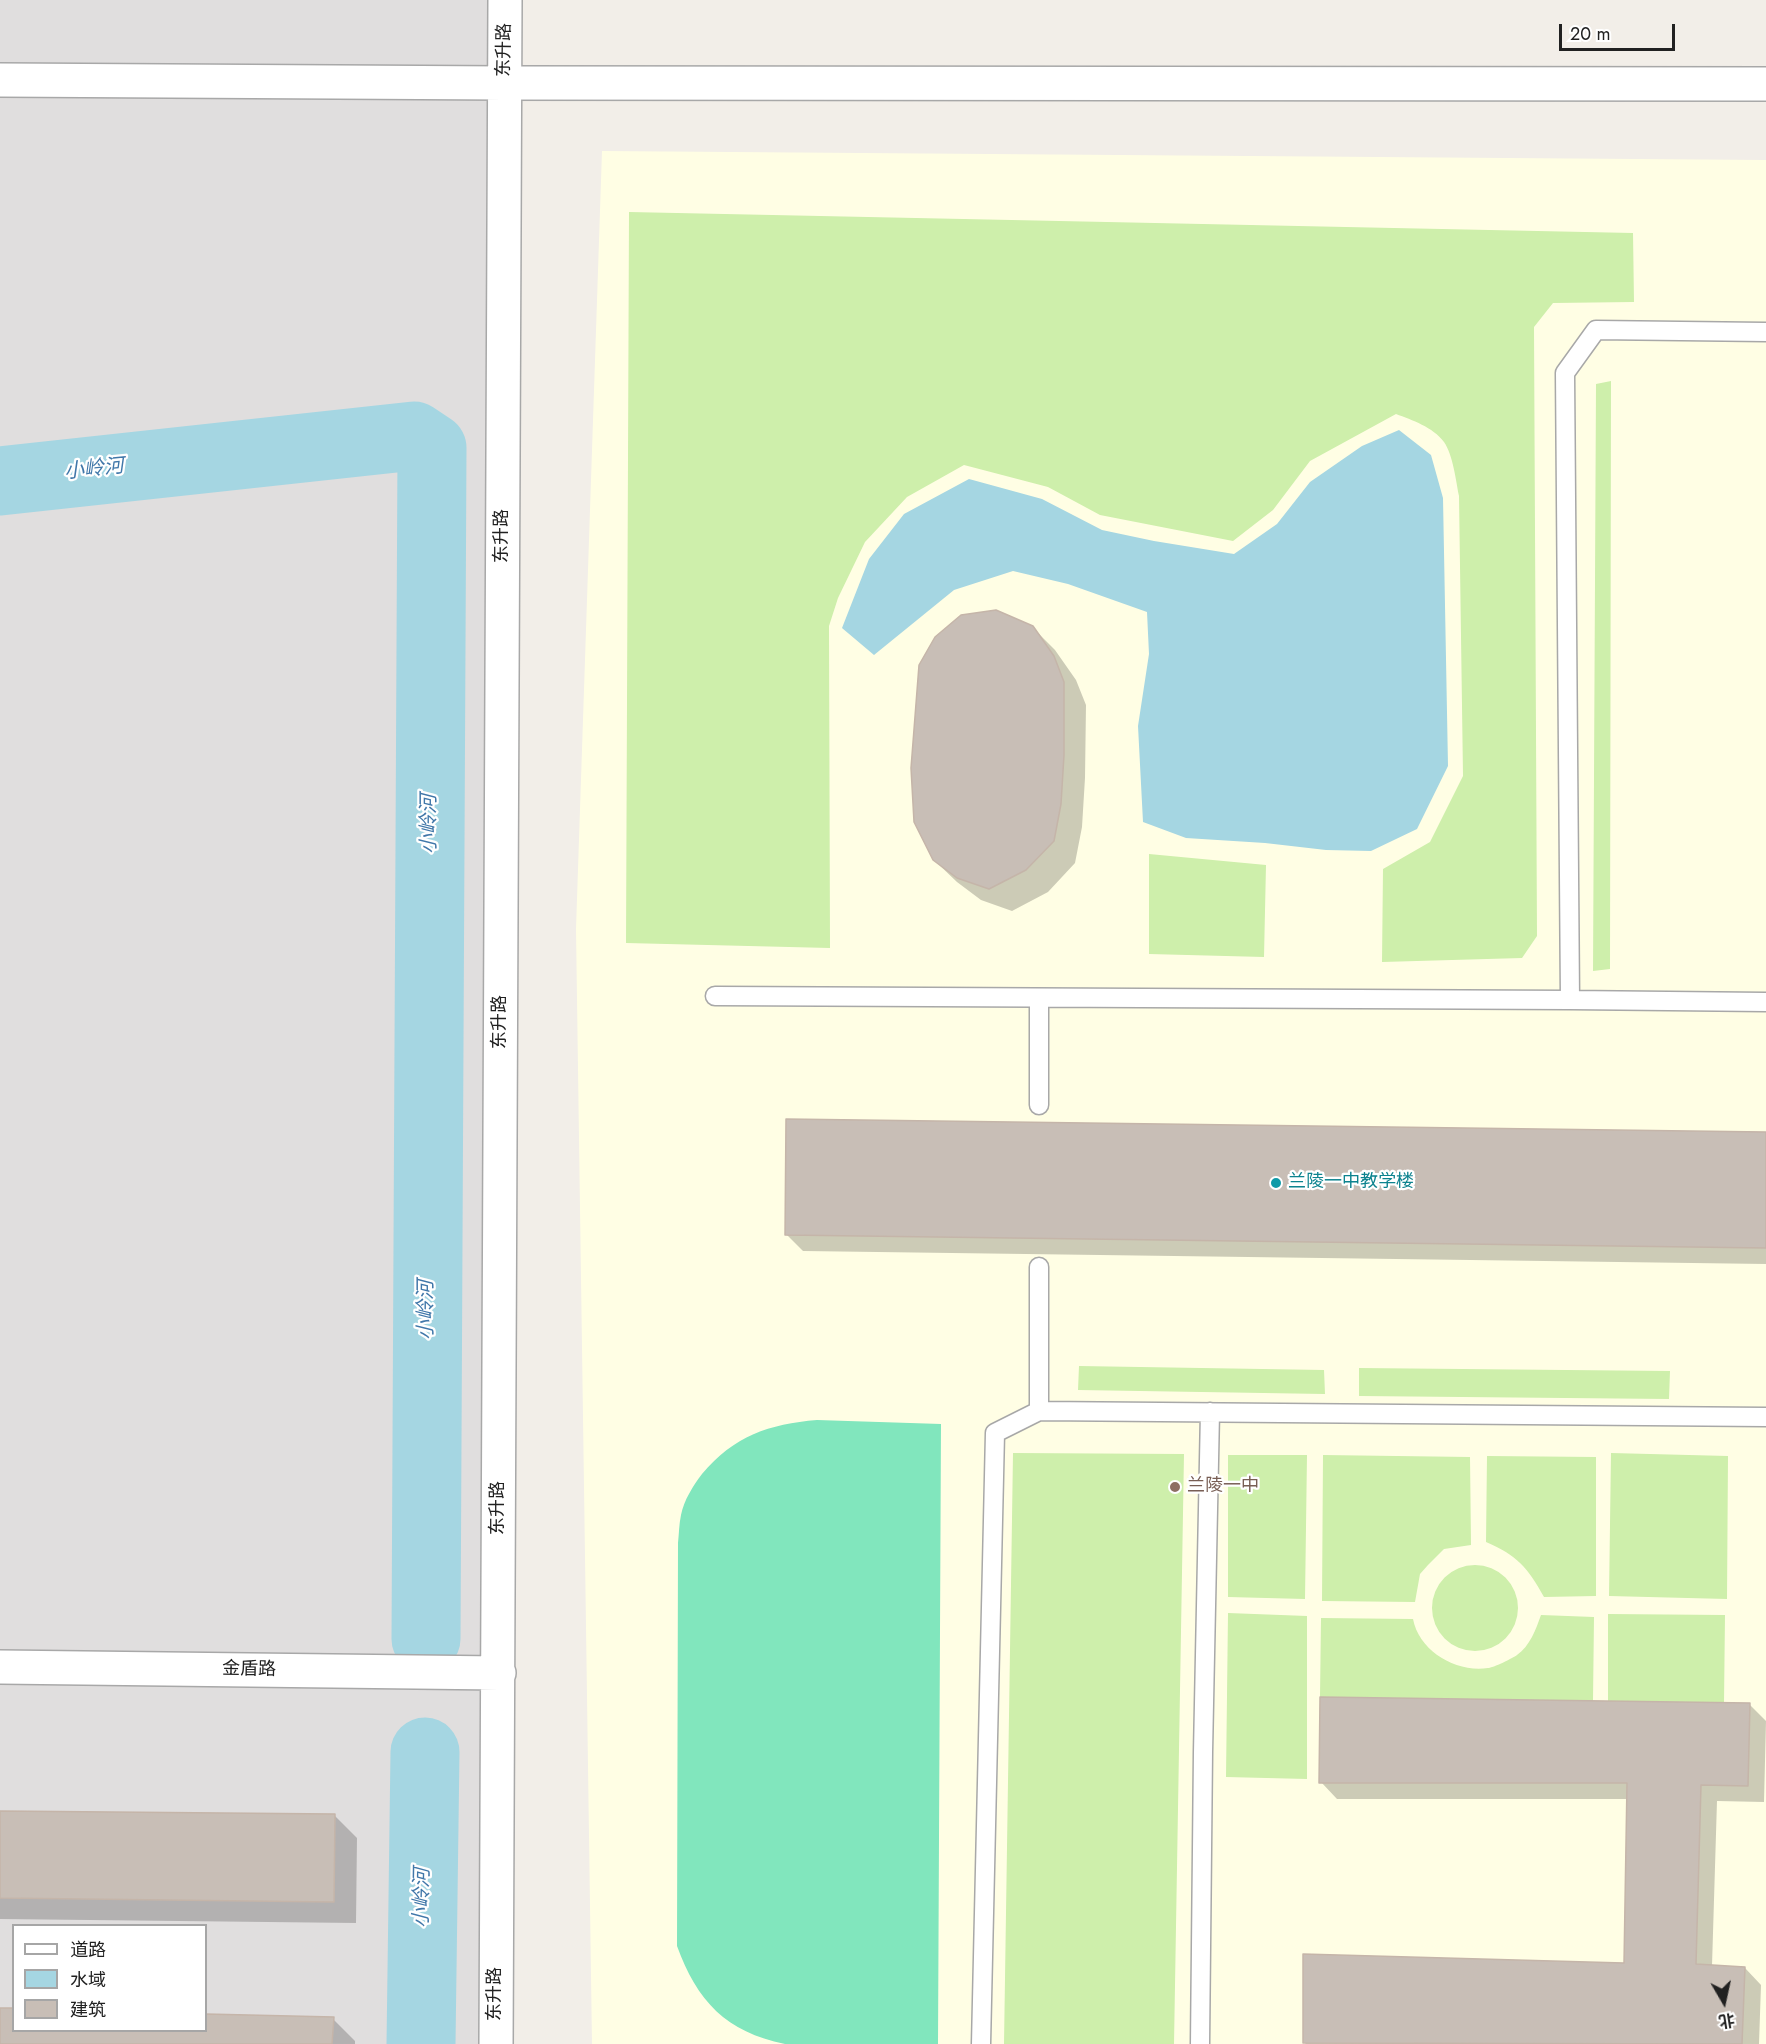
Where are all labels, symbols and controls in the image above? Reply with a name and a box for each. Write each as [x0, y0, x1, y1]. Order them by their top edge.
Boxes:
scale bar [1562, 12, 1678, 50]
text: 20 m [1570, 21, 1610, 47]
street label: 东升路 [494, 23, 516, 77]
water label: 小岭河 [63, 455, 125, 485]
street label: 东升路 [492, 509, 514, 563]
water label: 小岭河 [418, 794, 442, 854]
street label: 东升路 [490, 995, 512, 1049]
place label: 兰陵一中教学楼 [1288, 1172, 1414, 1194]
marker: 兰陵一中教学楼 [1269, 1176, 1283, 1190]
water label: 小岭河 [415, 1280, 439, 1340]
place label: 兰陵一中 [1187, 1476, 1259, 1498]
marker: 兰陵一中 [1168, 1480, 1182, 1494]
street label: 东升路 [488, 1481, 510, 1535]
street label: 金盾路 [222, 1659, 276, 1681]
water label: 小岭河 [410, 1868, 436, 1928]
legend [12, 1924, 207, 2032]
text: 道路 [70, 1937, 106, 1963]
text: 水域 [70, 1967, 106, 1993]
street label: 东升路 [485, 1967, 507, 2021]
north arrow [1694, 1972, 1754, 2032]
text: 建筑 [70, 1997, 106, 2023]
text: 北 [1717, 2008, 1737, 2033]

